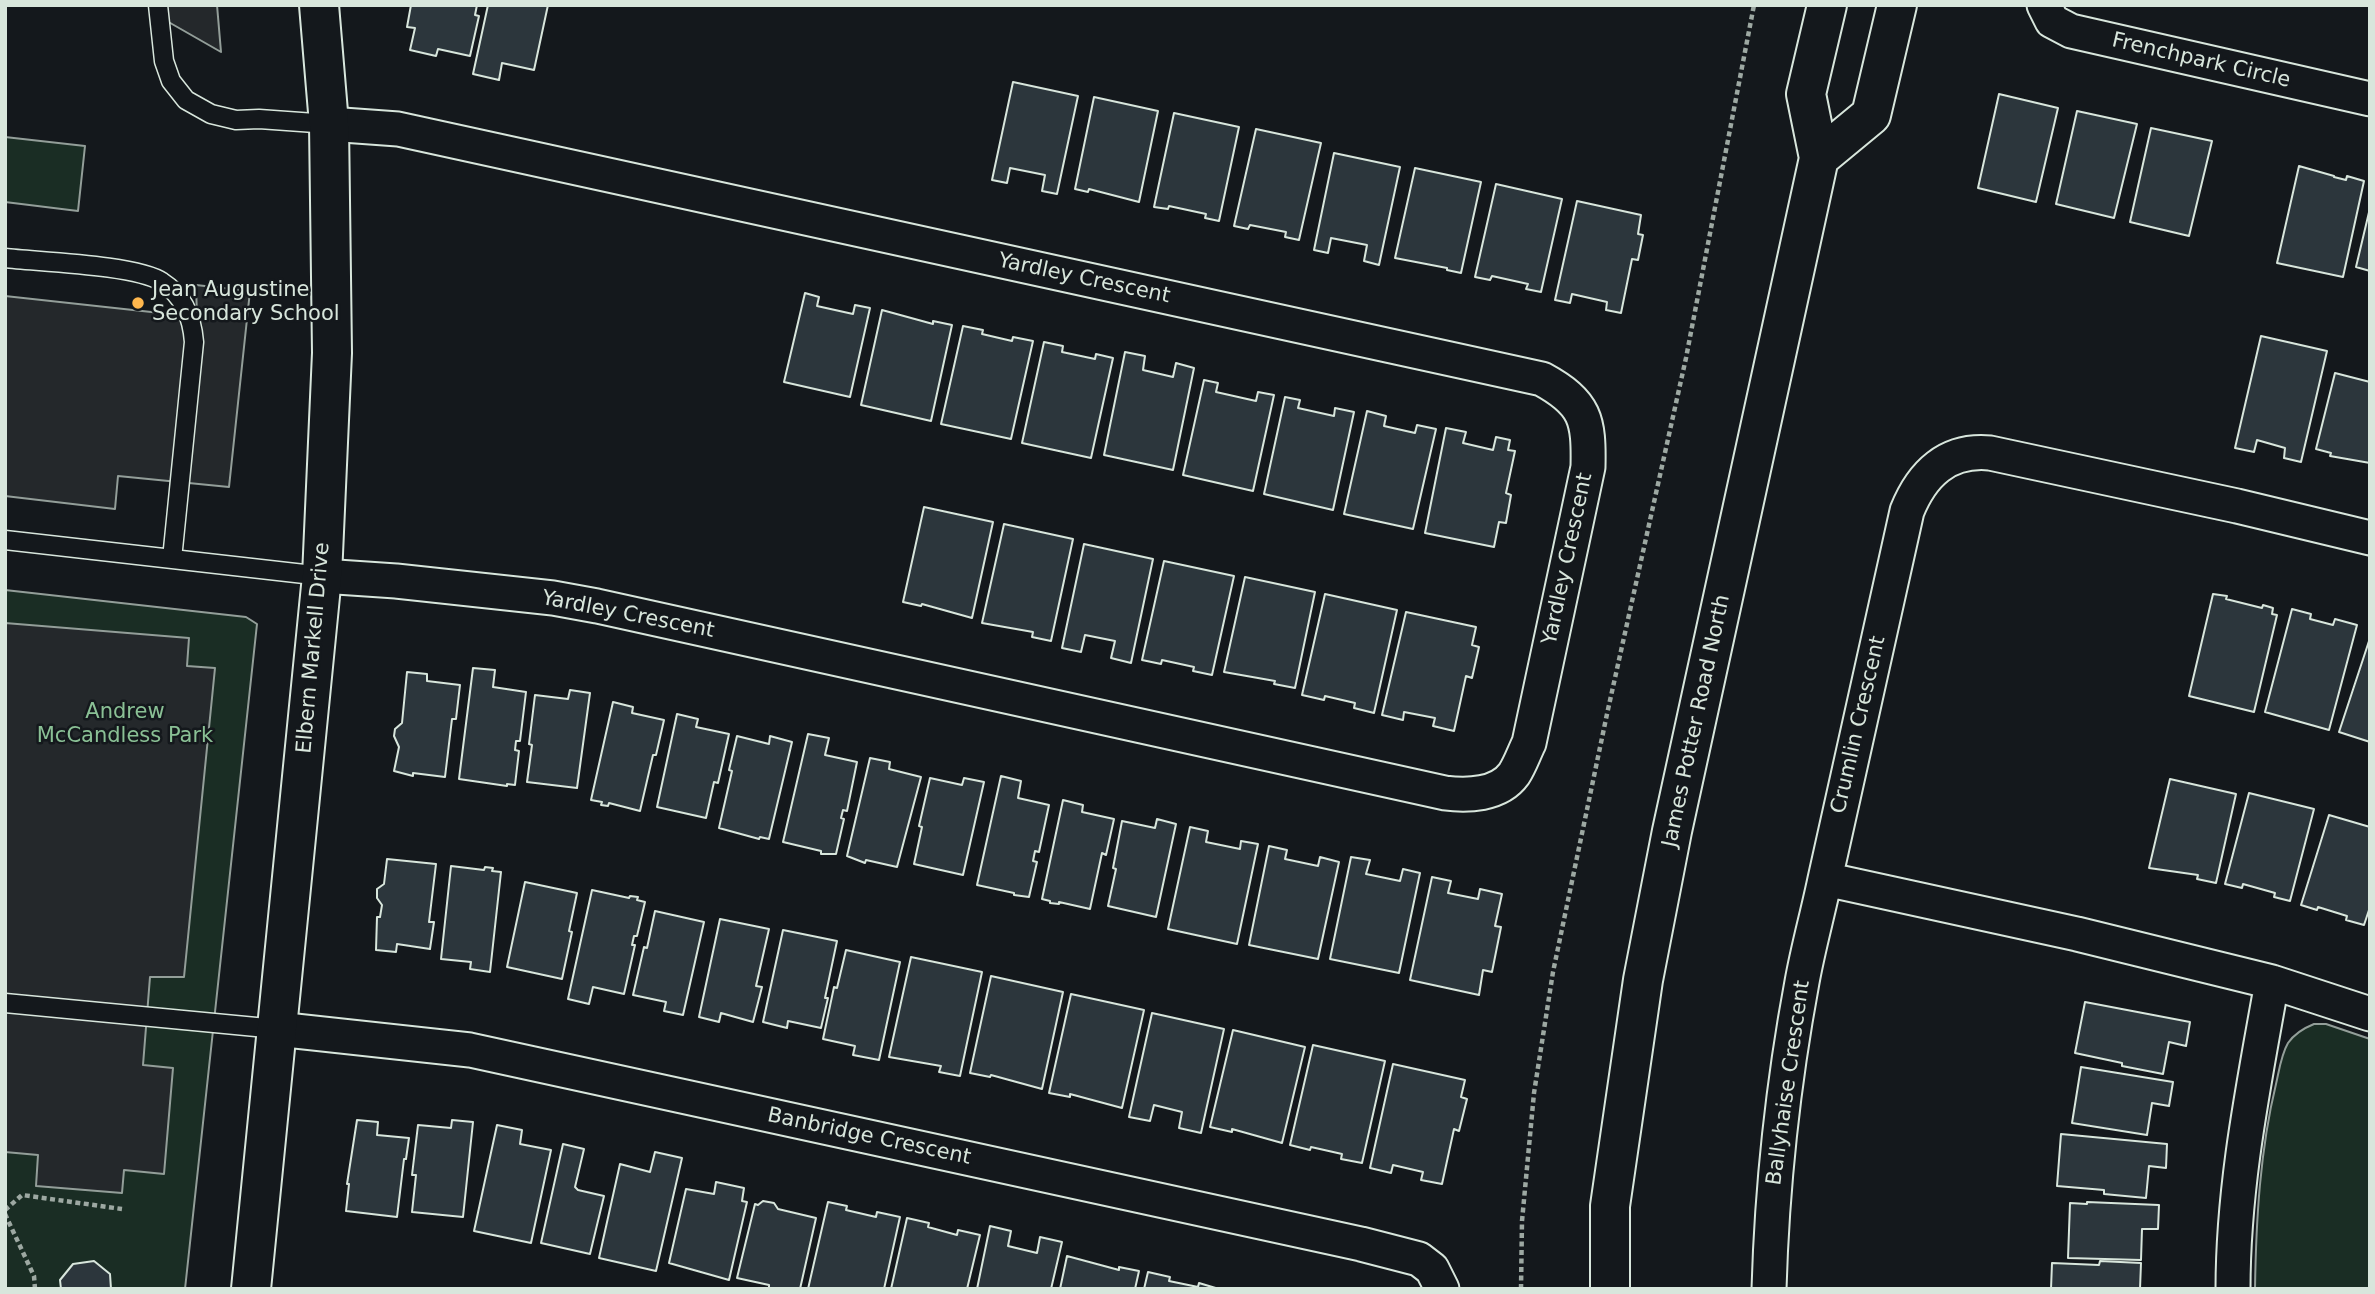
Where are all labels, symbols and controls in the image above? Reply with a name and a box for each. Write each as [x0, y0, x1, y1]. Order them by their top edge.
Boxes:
street label: Frenchpark Circle [2109, 28, 2293, 94]
street label: Yardley Crescent [996, 248, 1172, 310]
place label: Jean Augustine Secondary School [152, 278, 340, 328]
marker: Jean Augustine Secondary School [130, 295, 146, 311]
street label: Yardley Crescent [1537, 471, 1599, 647]
street label: Elbern Markell Drive [292, 541, 336, 755]
street label: Yardley Crescent [540, 586, 716, 644]
street label: James Potter Road North [1658, 592, 1736, 850]
street label: Crumlin Crescent [1826, 634, 1892, 816]
park label: Andrew McCandless Park [37, 700, 213, 750]
street label: Ballyhaise Crescent [1762, 979, 1816, 1187]
street label: Banbridge Crescent [765, 1103, 973, 1171]

